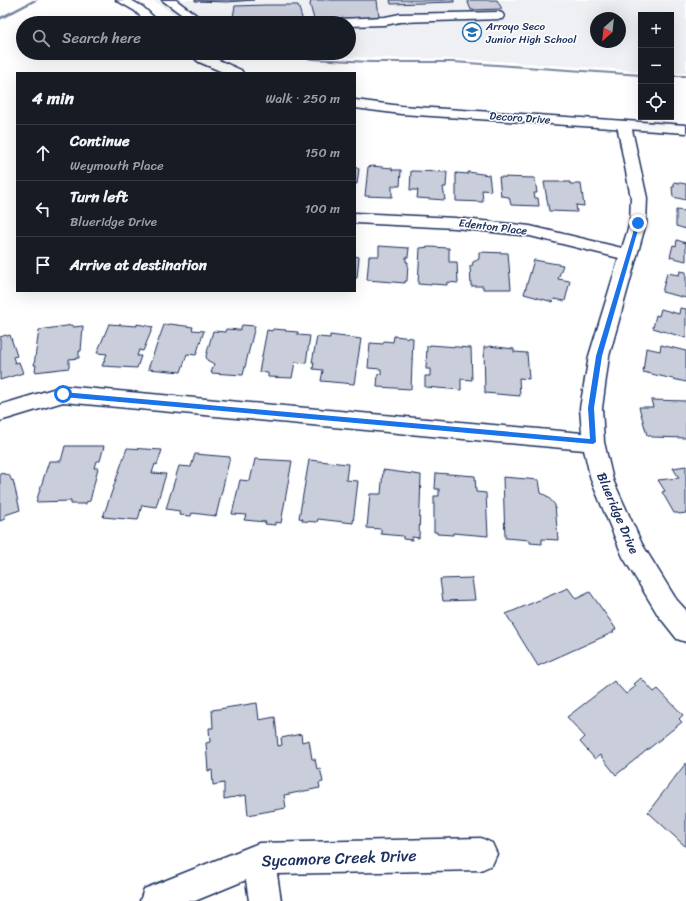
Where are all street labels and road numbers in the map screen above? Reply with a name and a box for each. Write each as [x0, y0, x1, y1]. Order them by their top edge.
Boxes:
street label: Decoro Drive [489, 106, 551, 130]
street label: Edenton Place [458, 213, 529, 241]
street label: Blueridge Drive [590, 468, 646, 558]
street label: Sycamore Creek Drive [261, 841, 417, 875]

